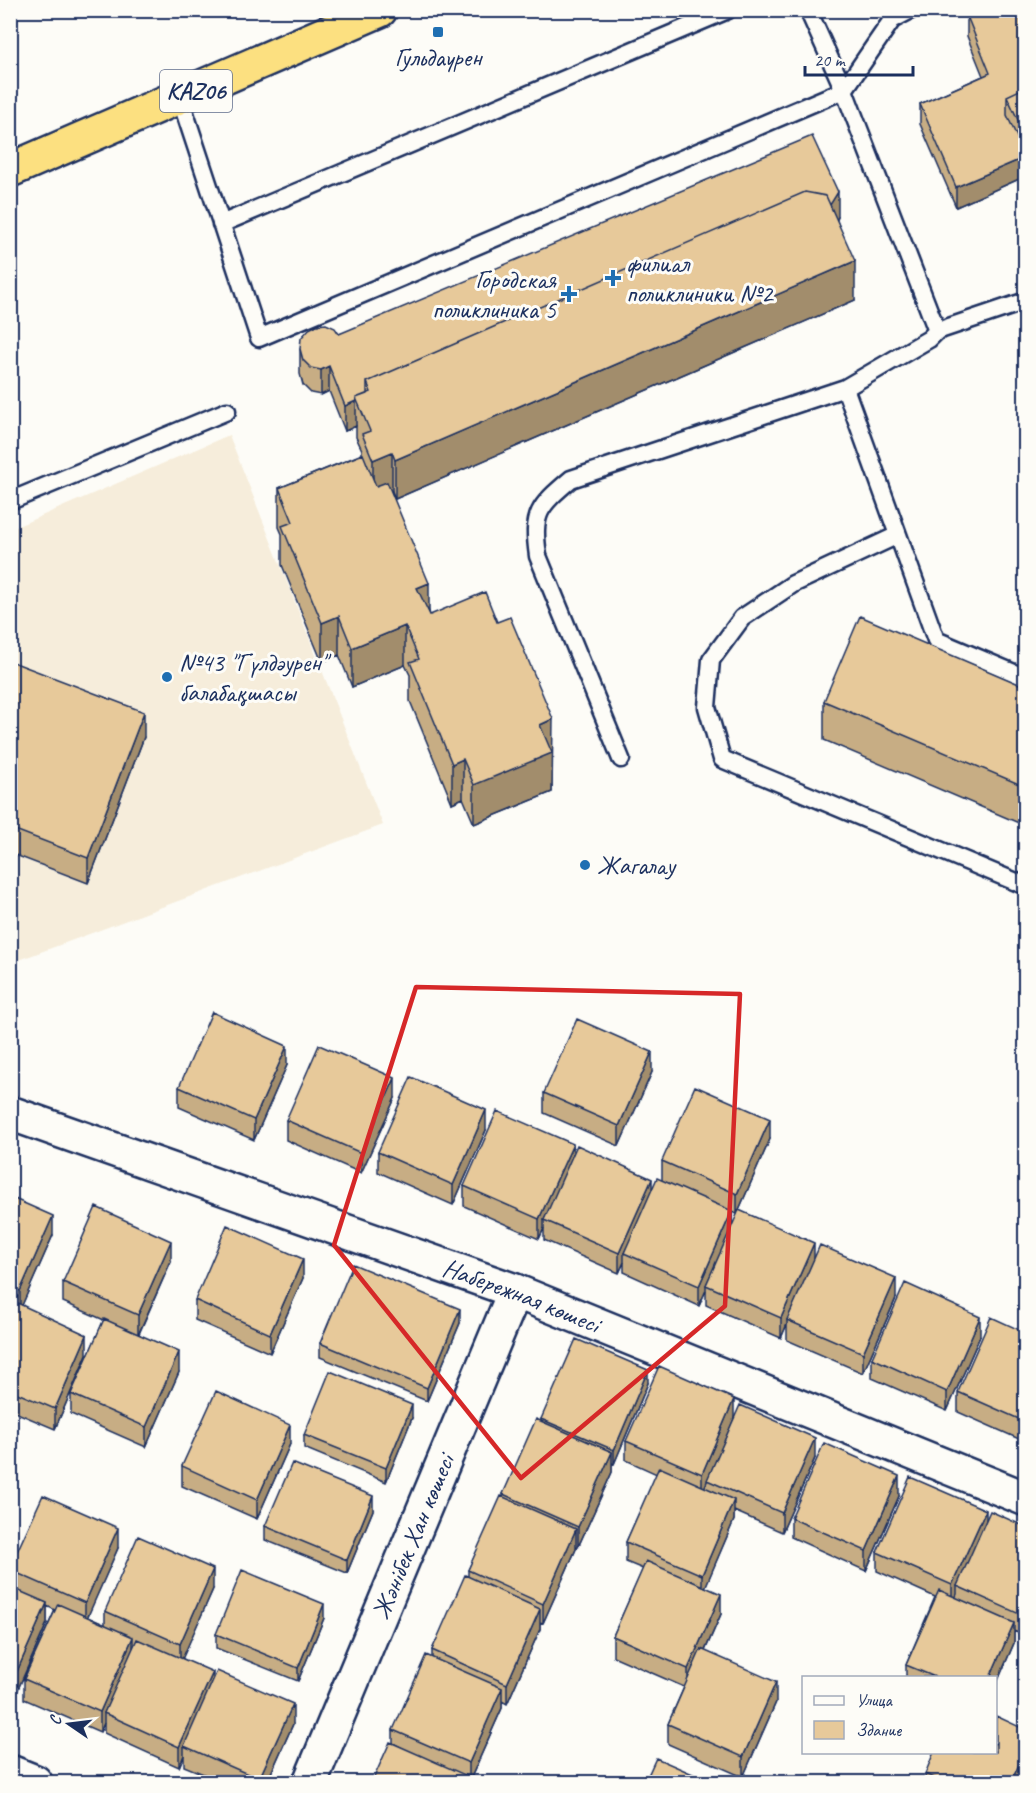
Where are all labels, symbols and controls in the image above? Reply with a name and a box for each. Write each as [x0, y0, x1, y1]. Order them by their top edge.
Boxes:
marker: Гульдаурен [431, 25, 445, 39]
scale bar [805, 39, 913, 77]
place label: Гульдаурен [395, 41, 483, 74]
text: 20 m [814, 49, 847, 71]
road number: KАZ06 [160, 70, 232, 112]
place label: филиал поликлиники №2 [626, 247, 775, 310]
place label: Городская поликлиника 5 [432, 263, 558, 326]
marker: филиал поликлиники №2 [604, 269, 622, 287]
marker: Городская поликлиника 5 [560, 285, 578, 303]
place label: №43 "Гүлдәурен" балабақшасы [179, 646, 332, 709]
marker: №43 "Гүлдәурен" балабақшасы [160, 670, 174, 684]
place label: Жагалау [597, 849, 677, 882]
marker: Жагалау [578, 858, 592, 872]
street label: Набережная көшесі [438, 1251, 608, 1342]
street label: Жәнібек Хан көшесі [364, 1447, 463, 1624]
legend [802, 1676, 997, 1754]
text: Улица [856, 1689, 893, 1711]
north arrow [39, 1694, 99, 1754]
text: С [45, 1712, 67, 1727]
text: Здание [856, 1719, 902, 1741]

